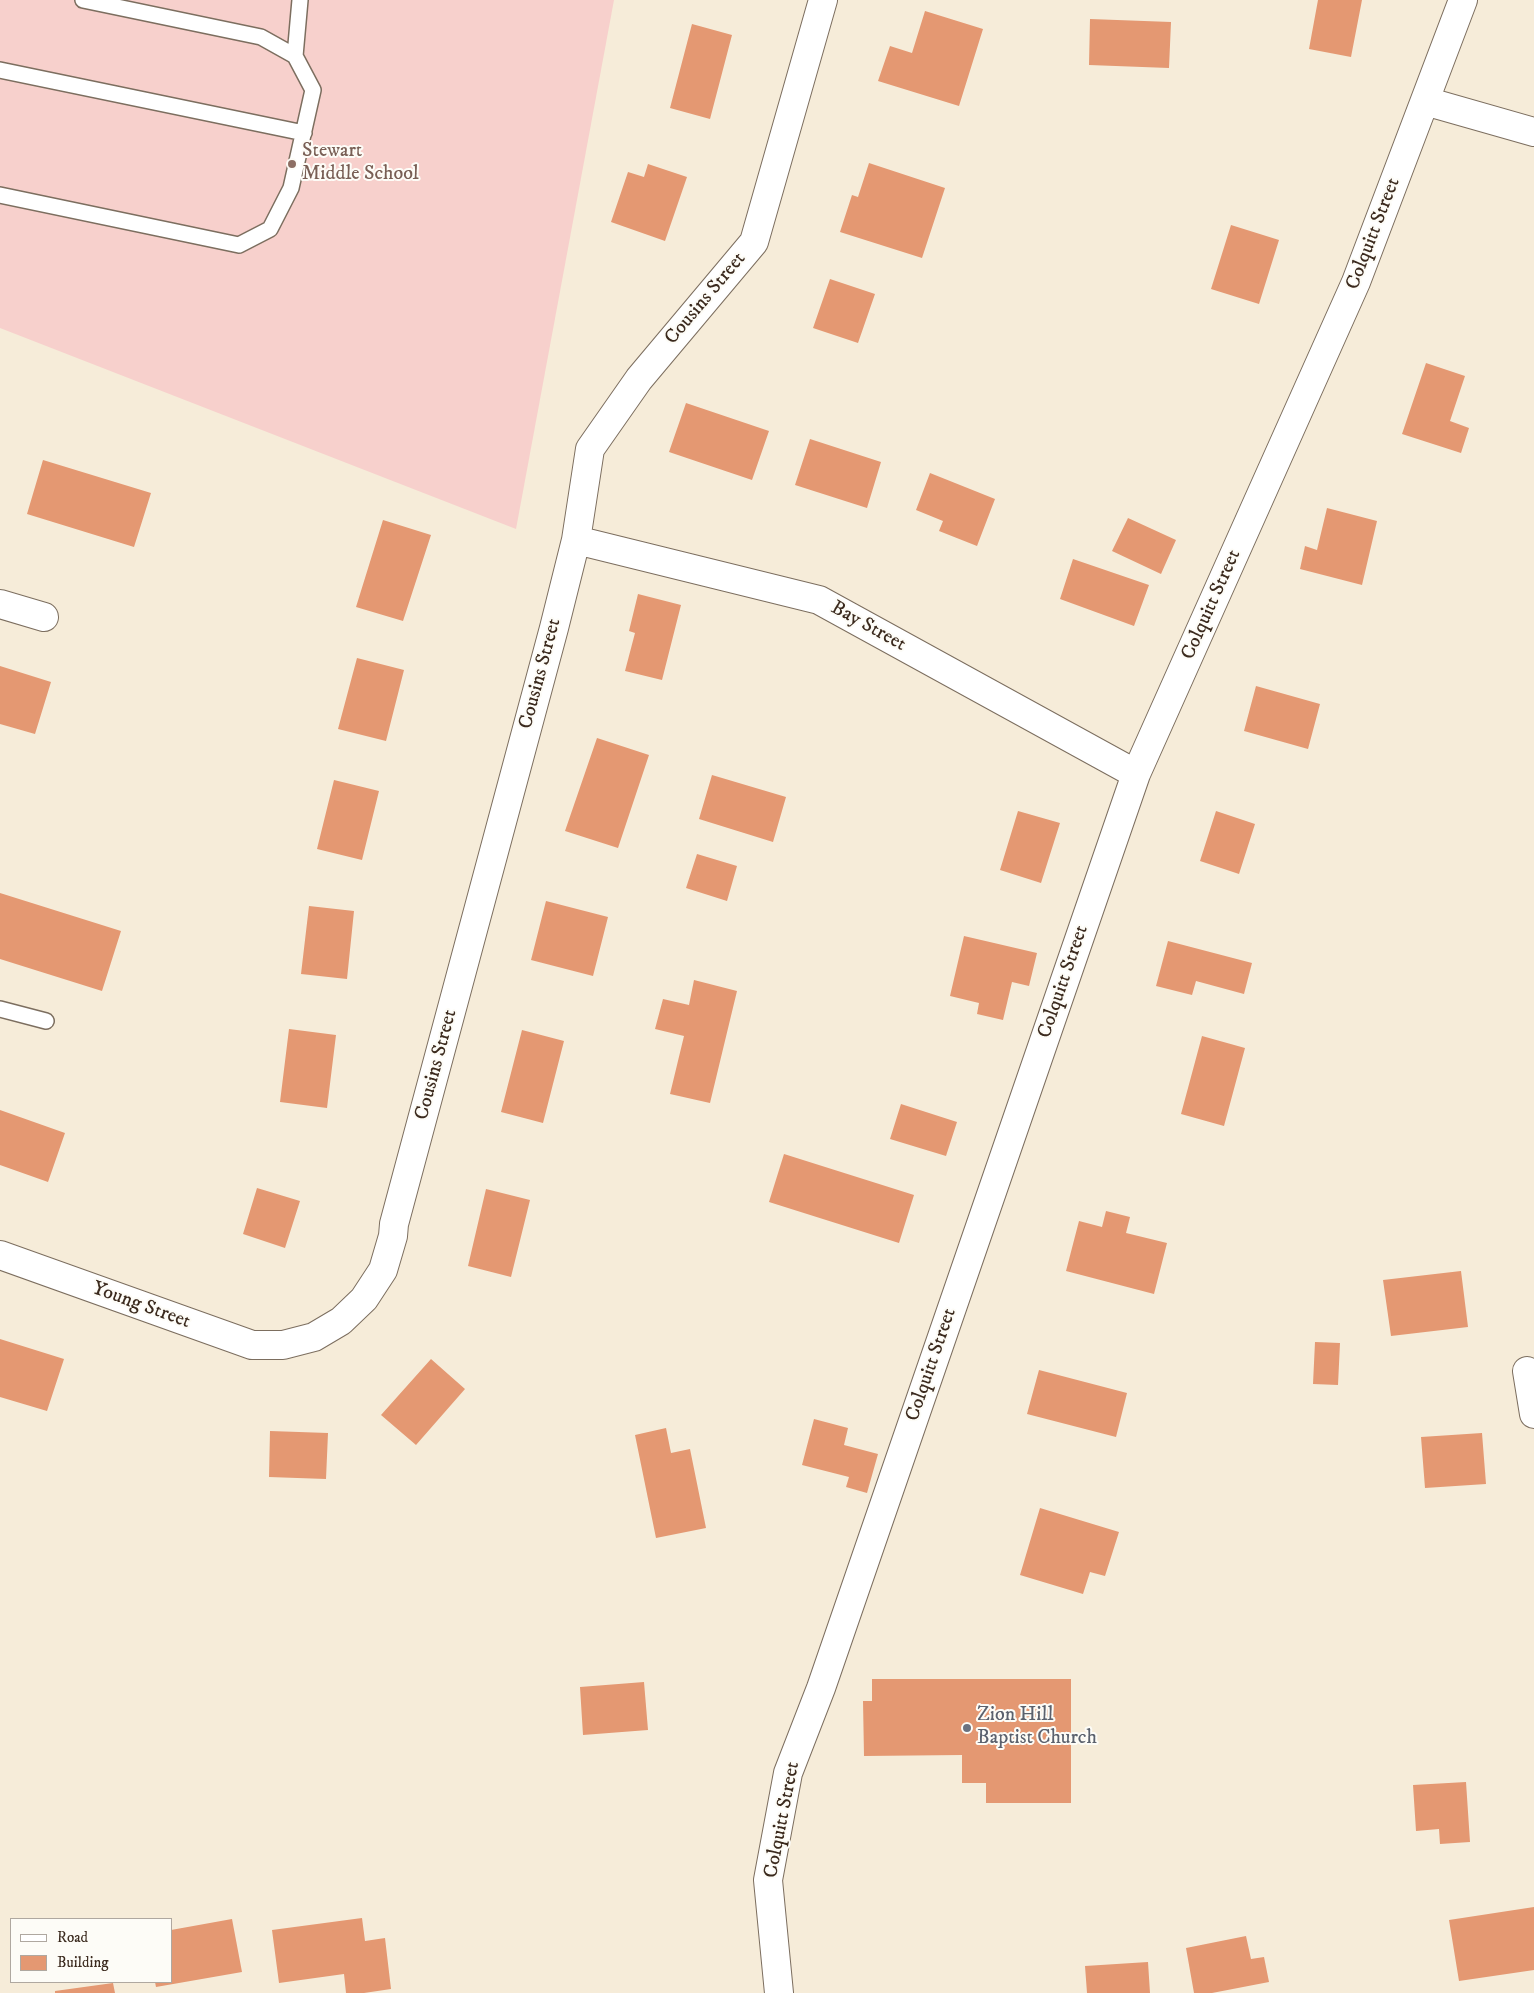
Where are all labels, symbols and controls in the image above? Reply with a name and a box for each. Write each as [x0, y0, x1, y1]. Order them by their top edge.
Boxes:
place label: Stewart Middle School [302, 140, 419, 187]
marker: Stewart Middle School [286, 158, 298, 170]
street label: Colquitt Street [1342, 175, 1406, 293]
street label: Cousins Street [660, 248, 752, 350]
street label: Colquitt Street [1177, 546, 1247, 664]
street label: Bay Street [826, 597, 910, 657]
street label: Cousins Street [515, 616, 567, 732]
street label: Colquitt Street [1033, 922, 1095, 1042]
street label: Cousins Street [411, 1007, 463, 1123]
street label: Young Street [89, 1277, 193, 1335]
street label: Colquitt Street [901, 1305, 963, 1425]
place label: Zion Hill Baptist Church [977, 1704, 1097, 1751]
marker: Zion Hill Baptist Church [961, 1722, 973, 1734]
street label: Colquitt Street [760, 1760, 806, 1880]
legend [10, 1918, 172, 1983]
text: Road [57, 1928, 88, 1947]
text: Building [57, 1953, 109, 1972]

